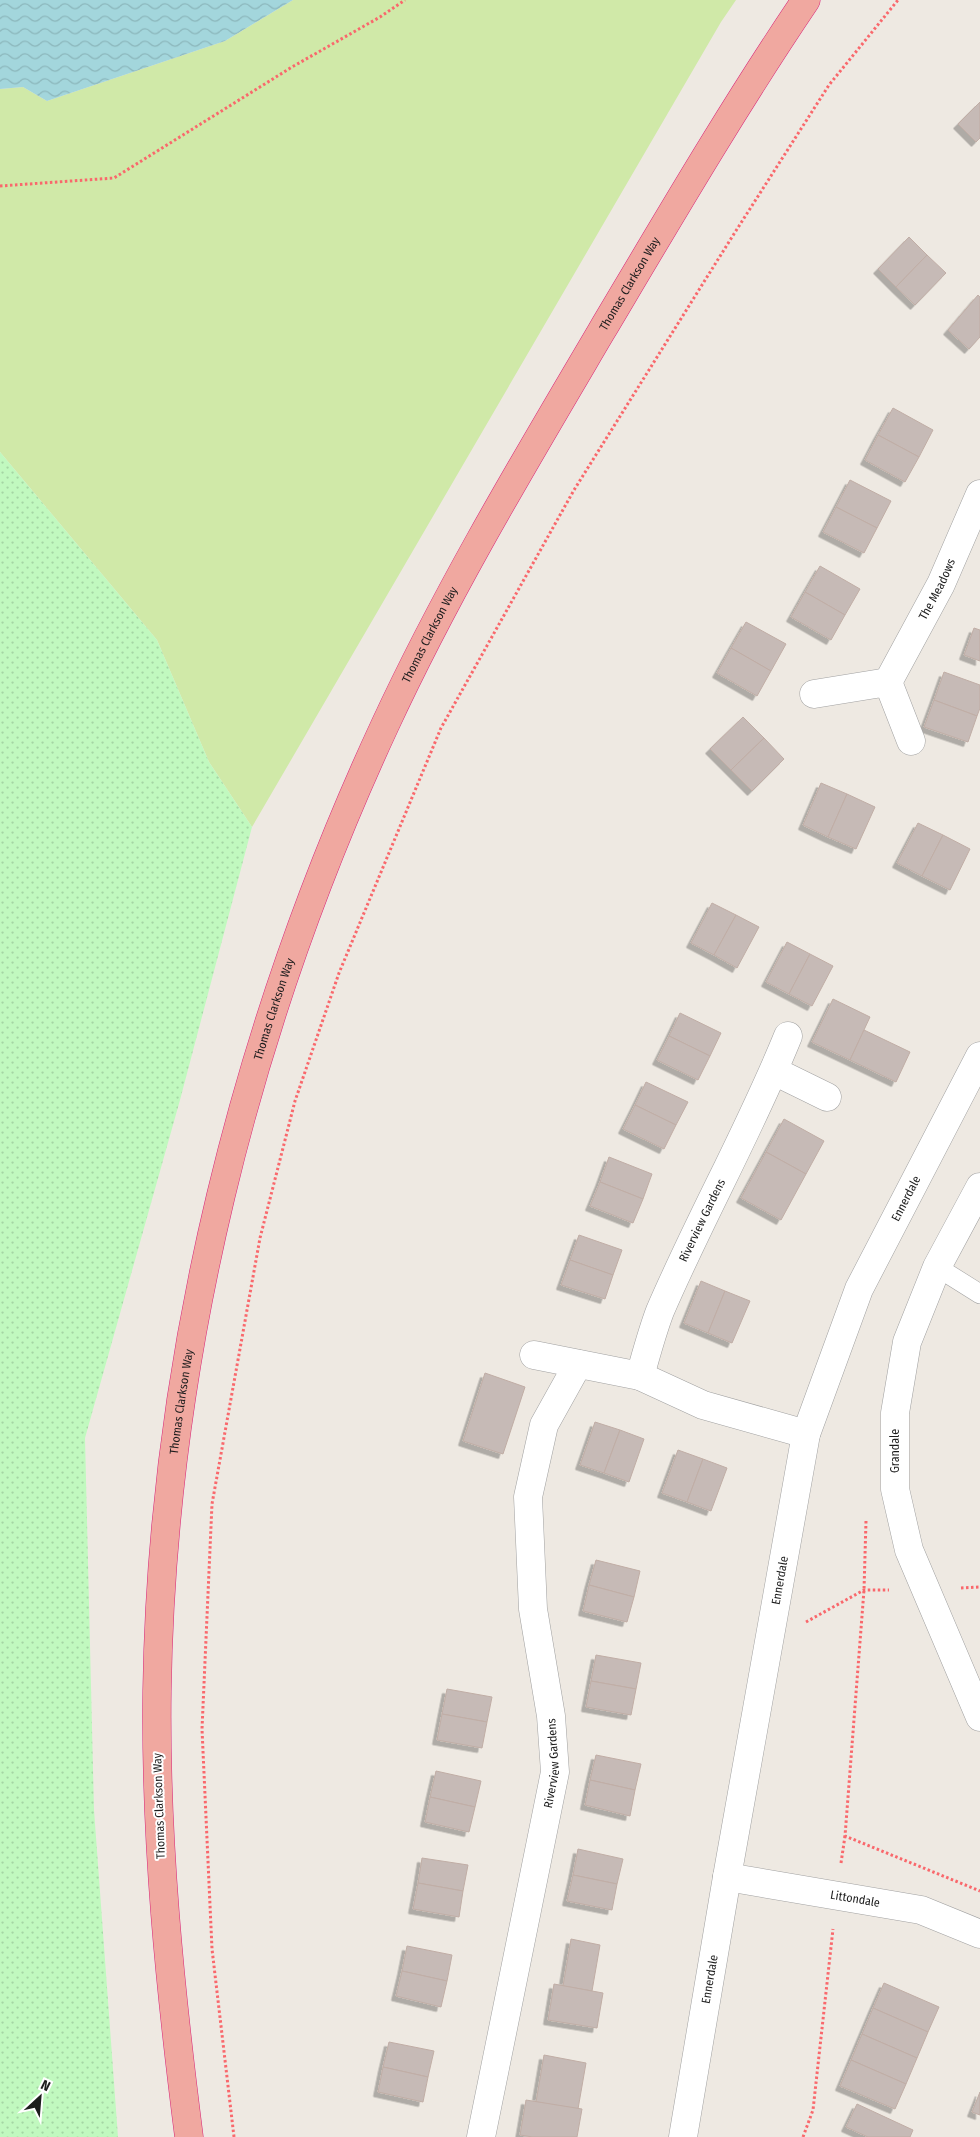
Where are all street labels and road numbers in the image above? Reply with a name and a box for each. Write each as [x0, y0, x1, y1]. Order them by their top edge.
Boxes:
street label: Thomas Clarkson Way [597, 234, 663, 333]
street label: The Meadows [916, 557, 958, 622]
street label: Thomas Clarkson Way [399, 584, 461, 685]
street label: Thomas Clarkson Way [251, 956, 297, 1062]
street label: Ennerdale [888, 1173, 924, 1224]
street label: Riverview Gardens [676, 1177, 728, 1264]
street label: Thomas Clarkson Way [167, 1347, 196, 1455]
street label: Grandale [888, 1429, 902, 1473]
street label: Ennerdale [769, 1555, 791, 1606]
street label: Riverview Gardens [541, 1718, 562, 1809]
street label: Thomas Clarkson Way [150, 1752, 168, 1859]
street label: Littondale [829, 1888, 881, 1910]
street label: Ennerdale [699, 1954, 721, 2005]

